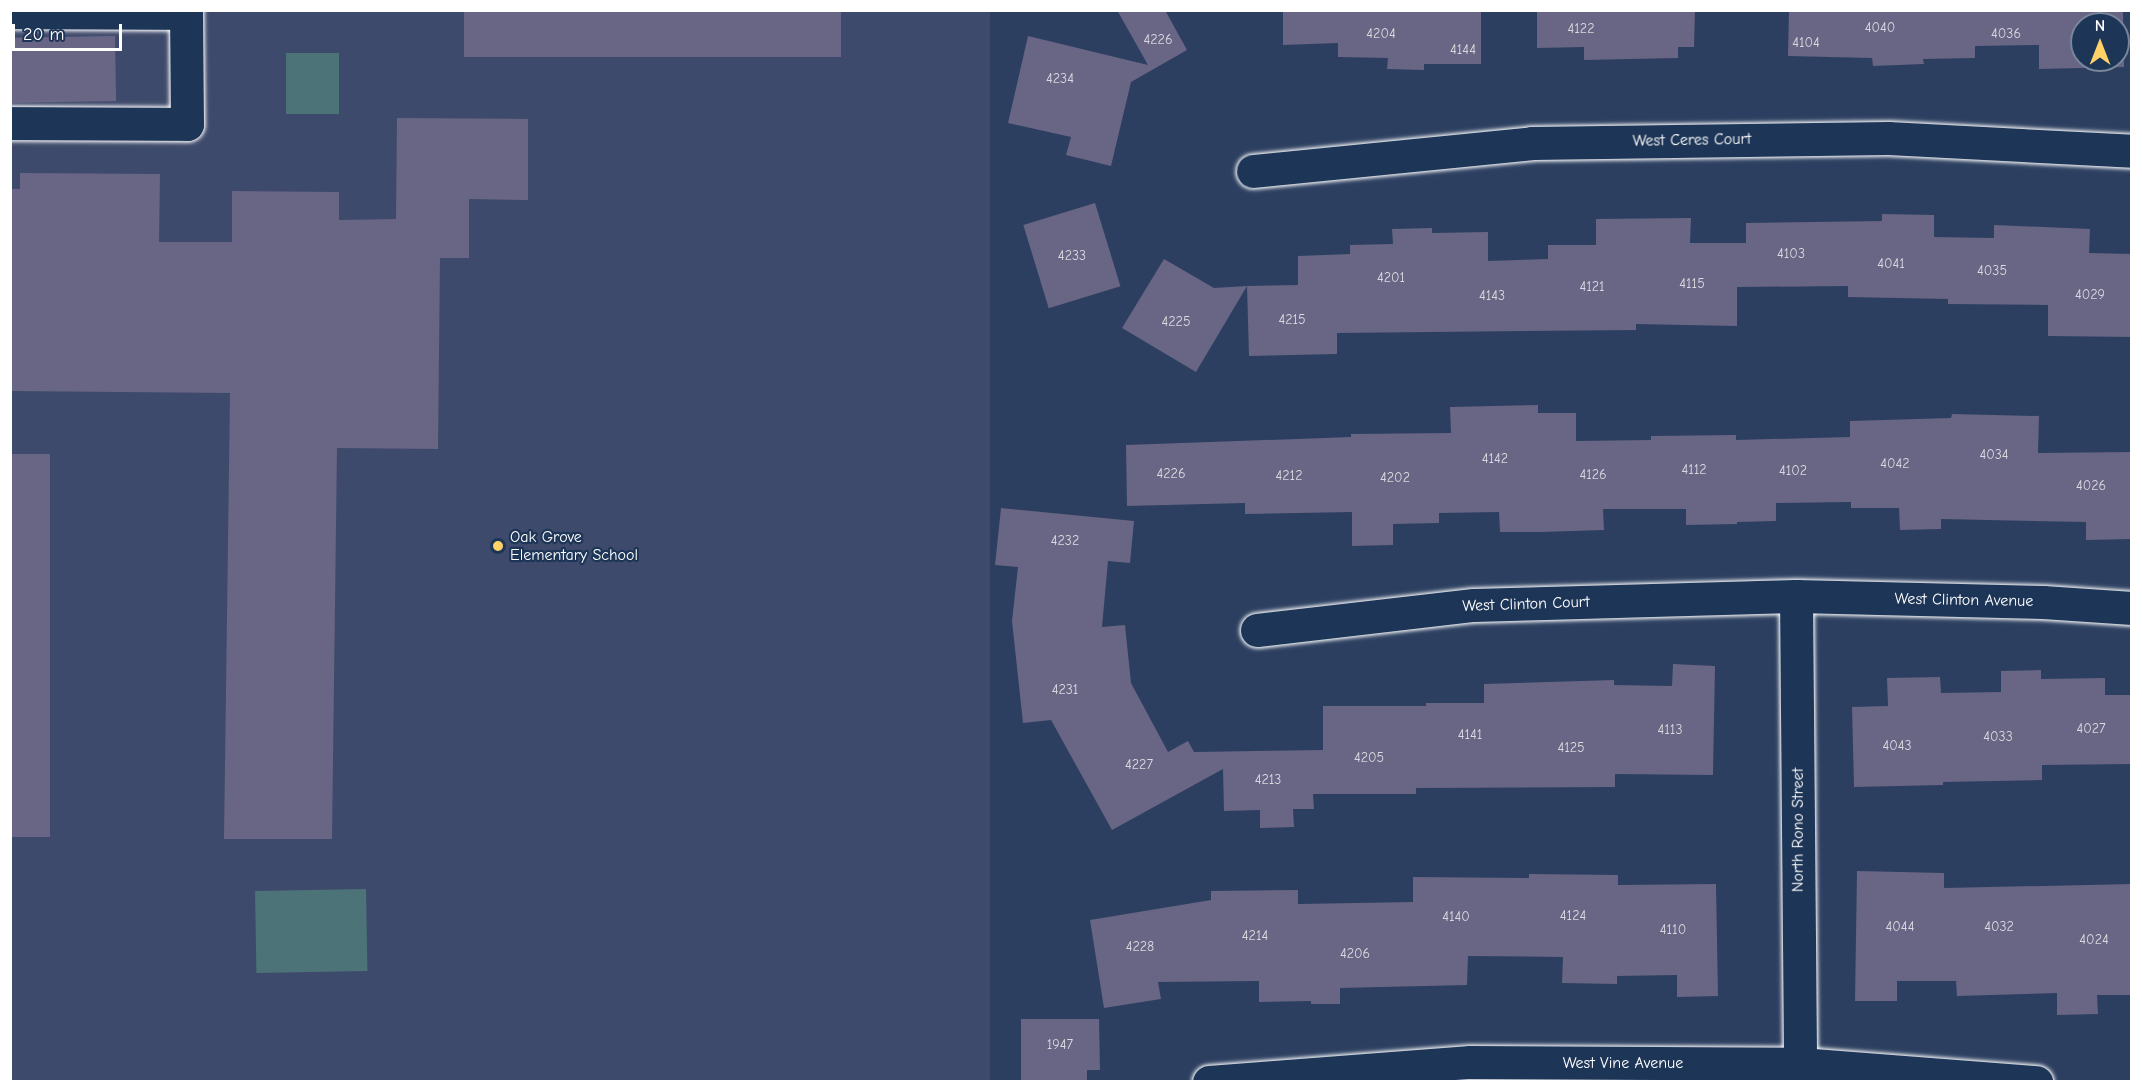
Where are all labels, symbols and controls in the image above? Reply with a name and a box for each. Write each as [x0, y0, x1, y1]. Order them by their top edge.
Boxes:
scale bar [15, 12, 124, 50]
north arrow [2070, 12, 2130, 72]
text: N [2095, 17, 2105, 35]
house number: 4040 [1865, 20, 1895, 36]
house number: 4122 [1568, 21, 1594, 37]
text: 20 m [23, 24, 64, 45]
house number: 4204 [1366, 26, 1396, 42]
house number: 4036 [1991, 26, 2021, 42]
house number: 4226 [1143, 32, 1173, 48]
house number: 4104 [1792, 35, 1820, 51]
house number: 4144 [1450, 42, 1476, 58]
house number: 4234 [1046, 71, 1074, 87]
street label: West Ceres Court [1633, 129, 1751, 151]
house number: 4103 [1777, 246, 1805, 262]
house number: 4233 [1058, 248, 1086, 264]
house number: 4041 [1877, 256, 1905, 272]
house number: 4035 [1977, 263, 2007, 279]
house number: 4201 [1377, 270, 1405, 286]
house number: 4115 [1679, 276, 1705, 292]
house number: 4121 [1579, 279, 1605, 295]
house number: 4029 [2075, 287, 2105, 303]
house number: 4143 [1479, 288, 1505, 304]
house number: 4215 [1278, 312, 1306, 328]
house number: 4225 [1161, 314, 1191, 330]
house number: 4034 [1979, 447, 2009, 463]
house number: 4142 [1482, 451, 1508, 467]
house number: 4042 [1880, 456, 1910, 472]
house number: 4112 [1681, 462, 1707, 478]
house number: 4102 [1779, 463, 1807, 479]
house number: 4226 [1156, 466, 1186, 482]
house number: 4126 [1579, 467, 1607, 483]
house number: 4212 [1276, 468, 1302, 484]
house number: 4202 [1380, 470, 1410, 486]
house number: 4026 [2076, 478, 2106, 494]
place label: Oak Grove Elementary School [510, 527, 638, 565]
house number: 4232 [1051, 533, 1079, 549]
marker: Oak Grove Elementary School [491, 539, 505, 553]
street label: West Clinton Avenue [1895, 589, 2033, 611]
street label: West Clinton Court [1462, 592, 1590, 616]
house number: 4231 [1052, 682, 1078, 698]
house number: 4027 [2076, 721, 2106, 737]
house number: 4113 [1658, 722, 1682, 738]
house number: 4141 [1458, 727, 1482, 743]
house number: 4033 [1983, 729, 2013, 745]
house number: 4043 [1882, 738, 1912, 754]
house number: 4125 [1557, 740, 1585, 756]
house number: 4205 [1354, 750, 1384, 766]
house number: 4227 [1125, 757, 1153, 773]
street label: North Rono Street [1788, 768, 1808, 892]
house number: 4213 [1255, 772, 1281, 788]
house number: 4124 [1560, 908, 1586, 924]
house number: 4140 [1442, 909, 1470, 925]
house number: 4044 [1886, 919, 1914, 935]
house number: 4032 [1984, 919, 2014, 935]
house number: 4110 [1660, 922, 1686, 938]
house number: 4214 [1242, 928, 1268, 944]
house number: 4024 [2079, 932, 2109, 948]
house number: 4228 [1126, 939, 1154, 955]
house number: 4206 [1340, 946, 1370, 962]
house number: 1947 [1047, 1037, 1073, 1053]
street label: West Vine Avenue [1563, 1053, 1683, 1073]

